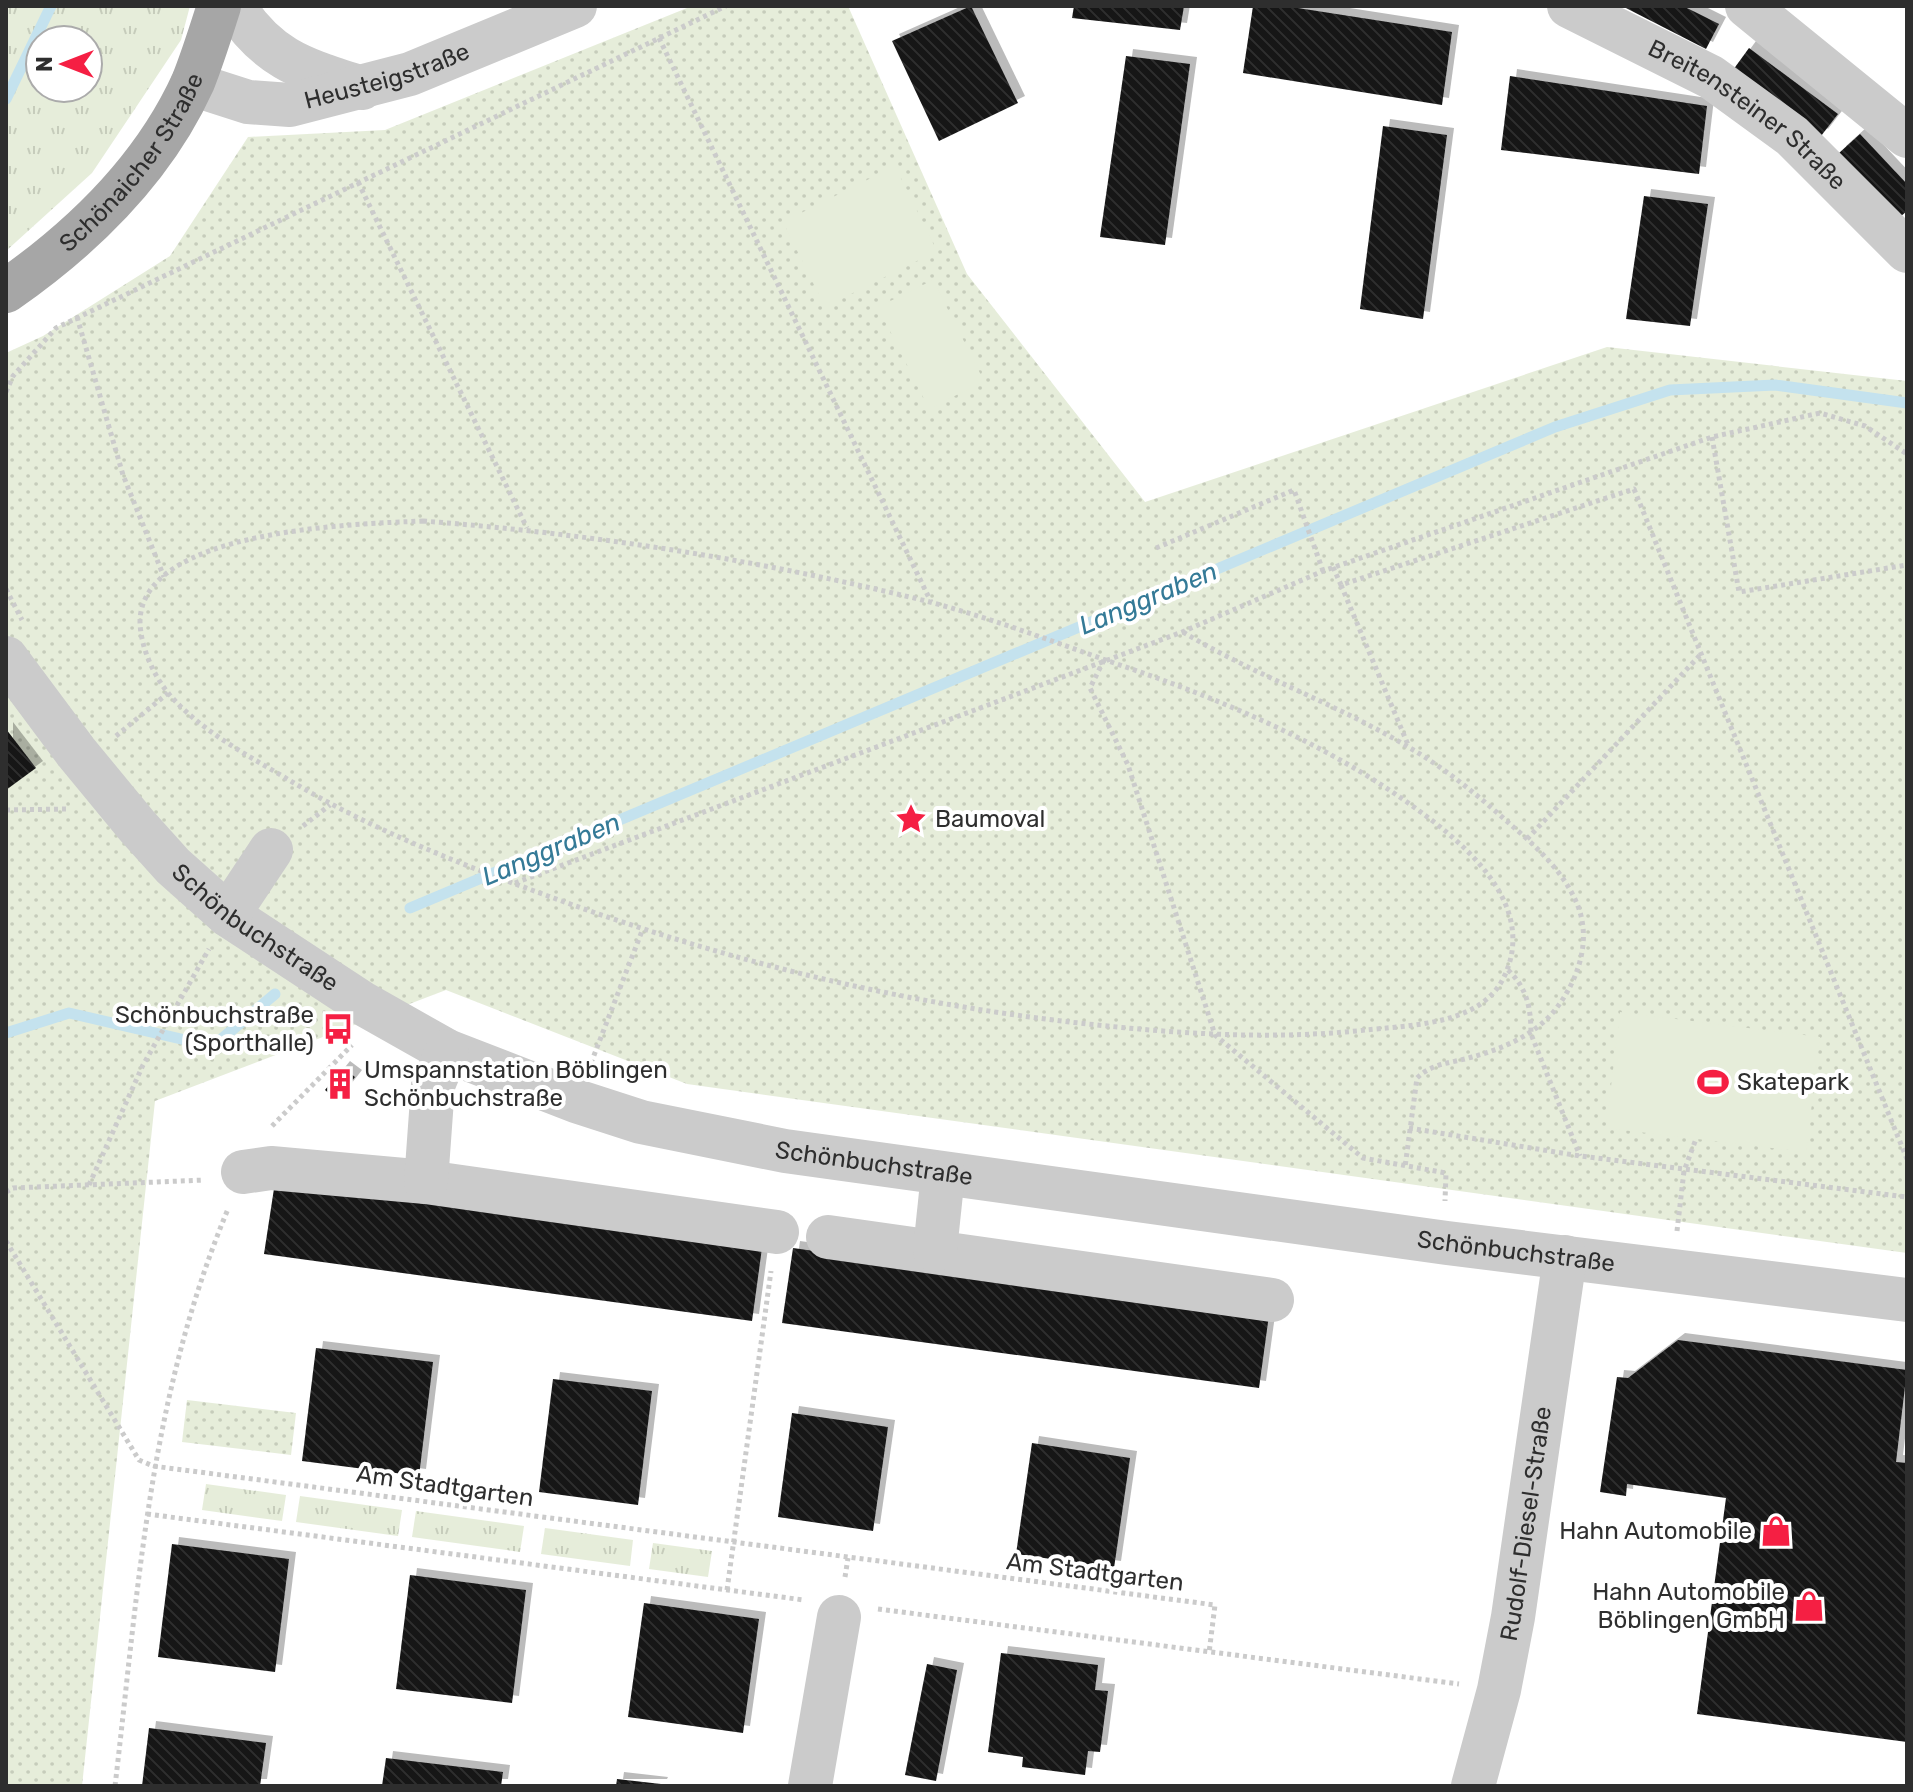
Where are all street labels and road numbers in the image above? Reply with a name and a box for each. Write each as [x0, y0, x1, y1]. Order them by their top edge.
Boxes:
street label: Breitensteiner Straße [1644, 34, 1852, 196]
street label: Heusteigstraße [301, 37, 474, 115]
street label: Schönaicher Straße [54, 69, 209, 258]
street label: Schönbuchstraße [166, 858, 344, 998]
street label: Schönbuchstraße [773, 1135, 975, 1191]
street label: Schönbuchstraße [1415, 1225, 1617, 1278]
street label: Rudolf-Diesel-Straße [1495, 1405, 1557, 1643]
street label: Am Stadtgarten [355, 1460, 535, 1512]
street label: Am Stadtgarten [1005, 1547, 1185, 1597]

